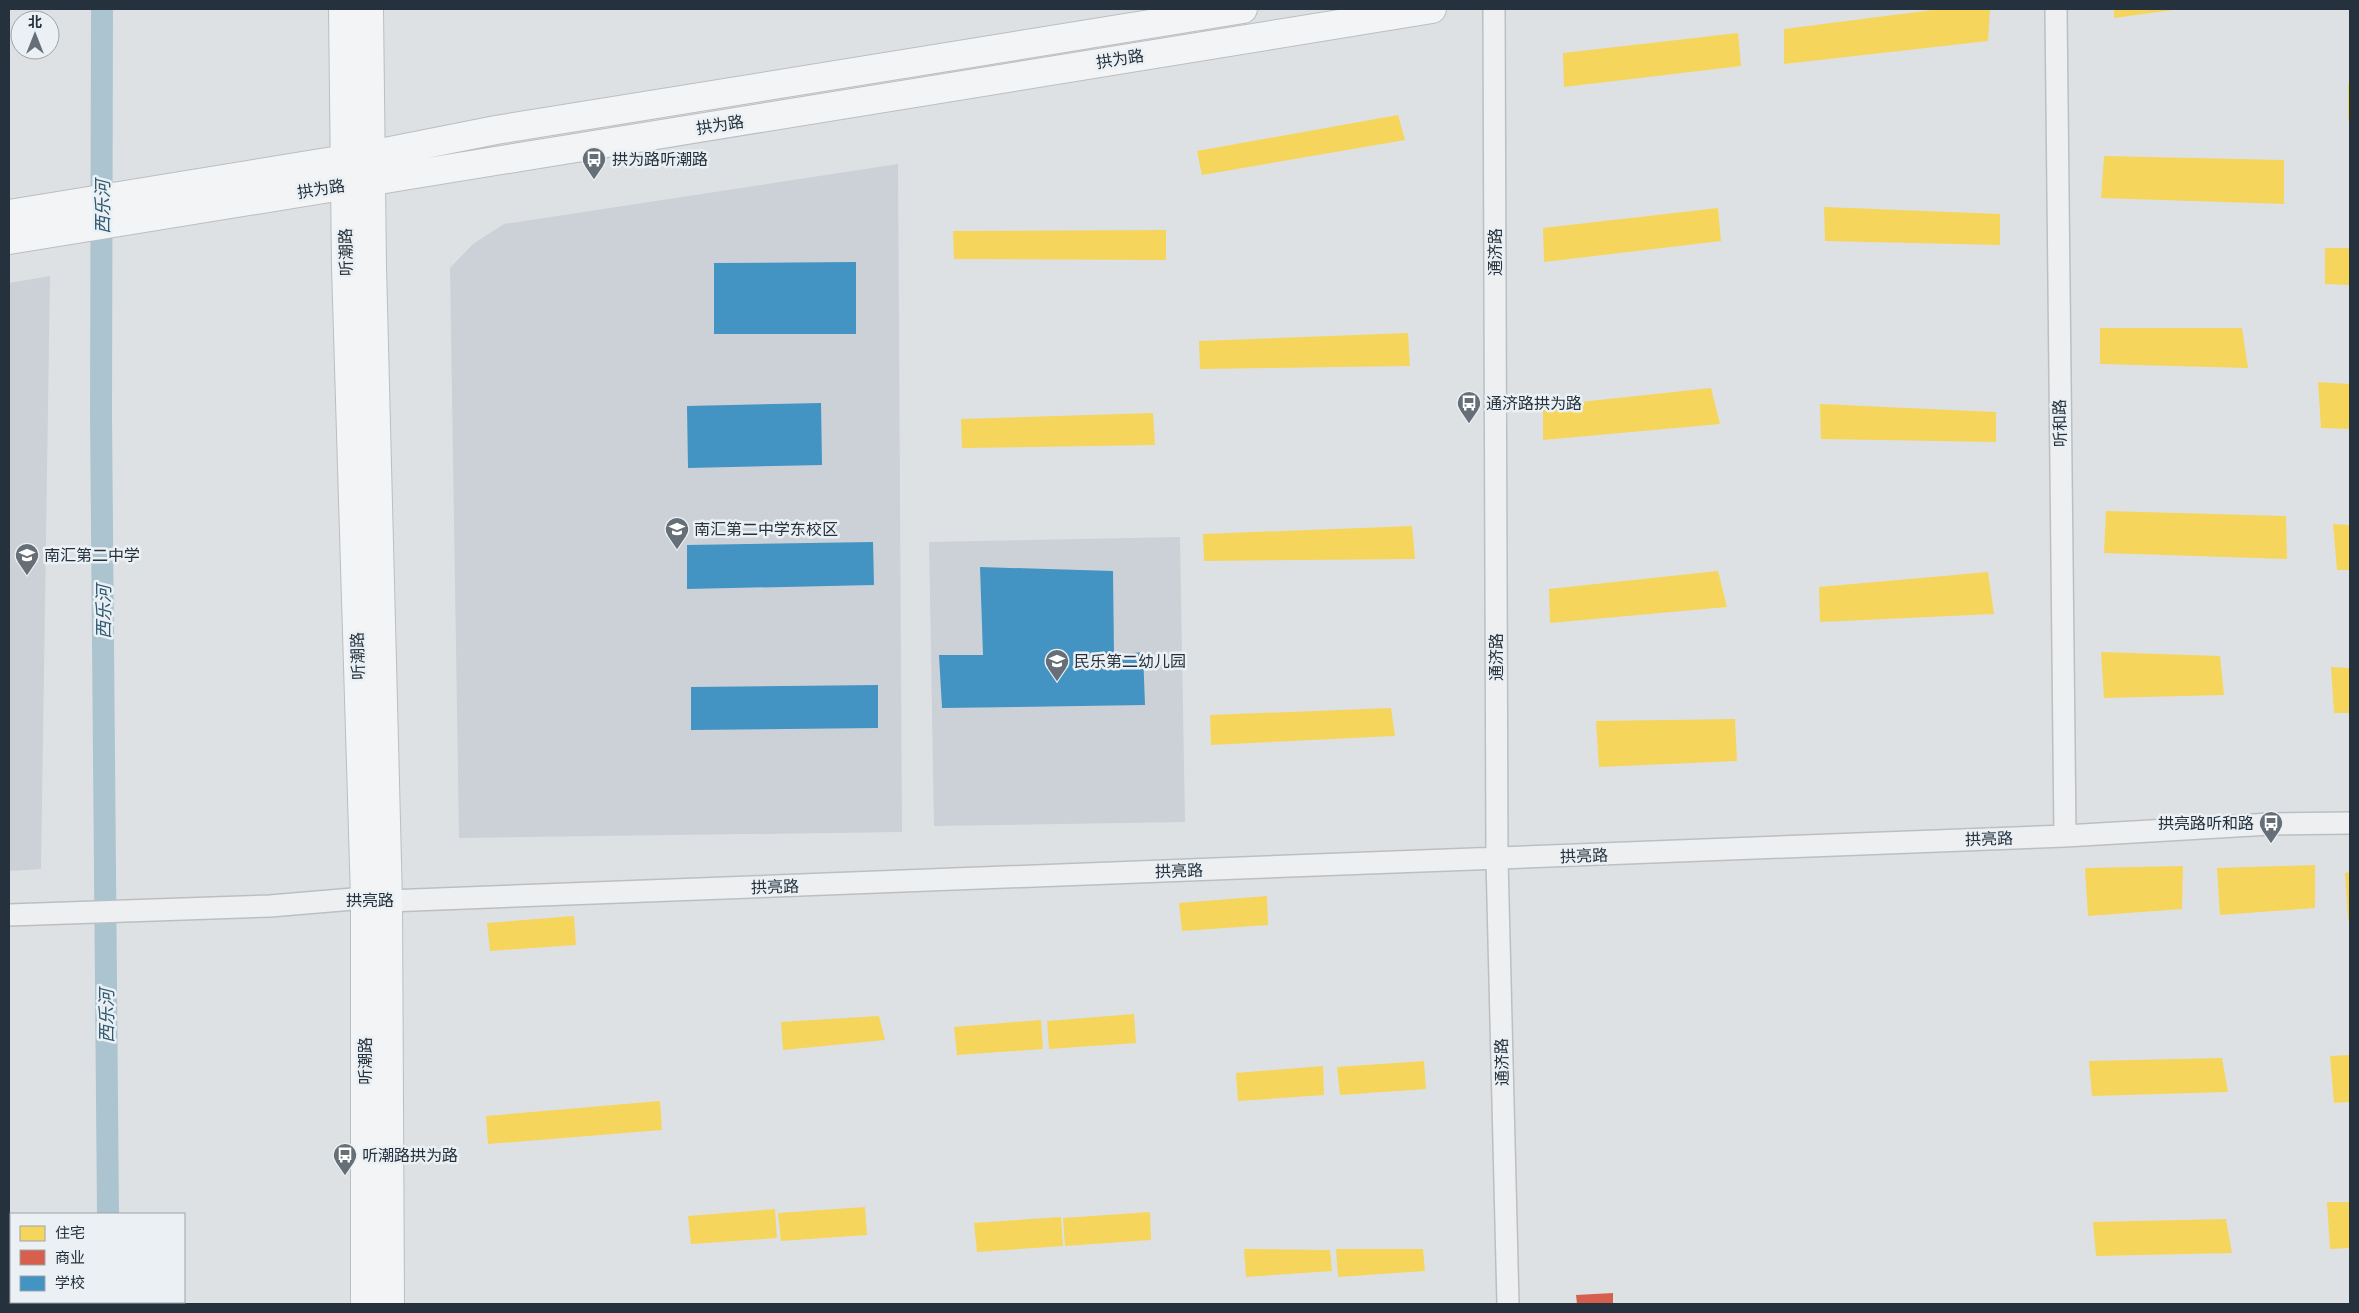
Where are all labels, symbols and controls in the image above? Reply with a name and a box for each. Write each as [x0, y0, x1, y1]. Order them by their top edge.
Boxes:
north arrow [10, 10, 60, 60]
text: 北 [28, 14, 42, 30]
street label: 拱为路 [1095, 46, 1145, 72]
street label: 拱为路 [695, 112, 745, 138]
bus stop icon: 拱为路听潮路 [581, 146, 607, 180]
place label: 拱为路听潮路 [612, 150, 708, 169]
street label: 拱为路 [296, 176, 346, 202]
water label: 西乐河 [92, 177, 113, 234]
street label: 听潮路 [336, 228, 356, 276]
street label: 通济路 [1486, 228, 1505, 276]
bus stop icon: 通济路拱为路 [1456, 390, 1482, 424]
place label: 通济路拱为路 [1486, 394, 1582, 413]
street label: 听和路 [2050, 399, 2070, 447]
school or university icon: 南汇第二中学东校区 [664, 516, 690, 550]
place label: 南汇第二中学东校区 [694, 520, 838, 539]
school or university icon: 南汇第二中学 [14, 542, 40, 576]
place label: 南汇第二中学 [44, 546, 140, 565]
water label: 西乐河 [93, 582, 114, 639]
street label: 听潮路 [348, 632, 368, 680]
street label: 通济路 [1487, 633, 1506, 681]
school or university icon: 民乐第二幼儿园 [1044, 648, 1070, 682]
place label: 民乐第二幼儿园 [1074, 652, 1186, 671]
bus stop icon: 拱亮路听和路 [2258, 810, 2284, 844]
place label: 拱亮路听和路 [2158, 814, 2254, 833]
street label: 拱亮路 [1965, 829, 2013, 849]
street label: 拱亮路 [1560, 846, 1608, 866]
street label: 拱亮路 [1155, 861, 1203, 881]
street label: 拱亮路 [751, 877, 799, 897]
street label: 拱亮路 [346, 891, 394, 910]
water label: 西乐河 [96, 986, 117, 1043]
street label: 听潮路 [356, 1037, 375, 1085]
street label: 通济路 [1492, 1038, 1512, 1086]
bus stop icon: 听潮路拱为路 [332, 1142, 358, 1176]
place label: 听潮路拱为路 [362, 1146, 458, 1165]
legend [10, 1213, 185, 1303]
text: 住宅 [55, 1224, 85, 1242]
text: 商业 [55, 1249, 85, 1267]
text: 学校 [55, 1274, 85, 1292]

